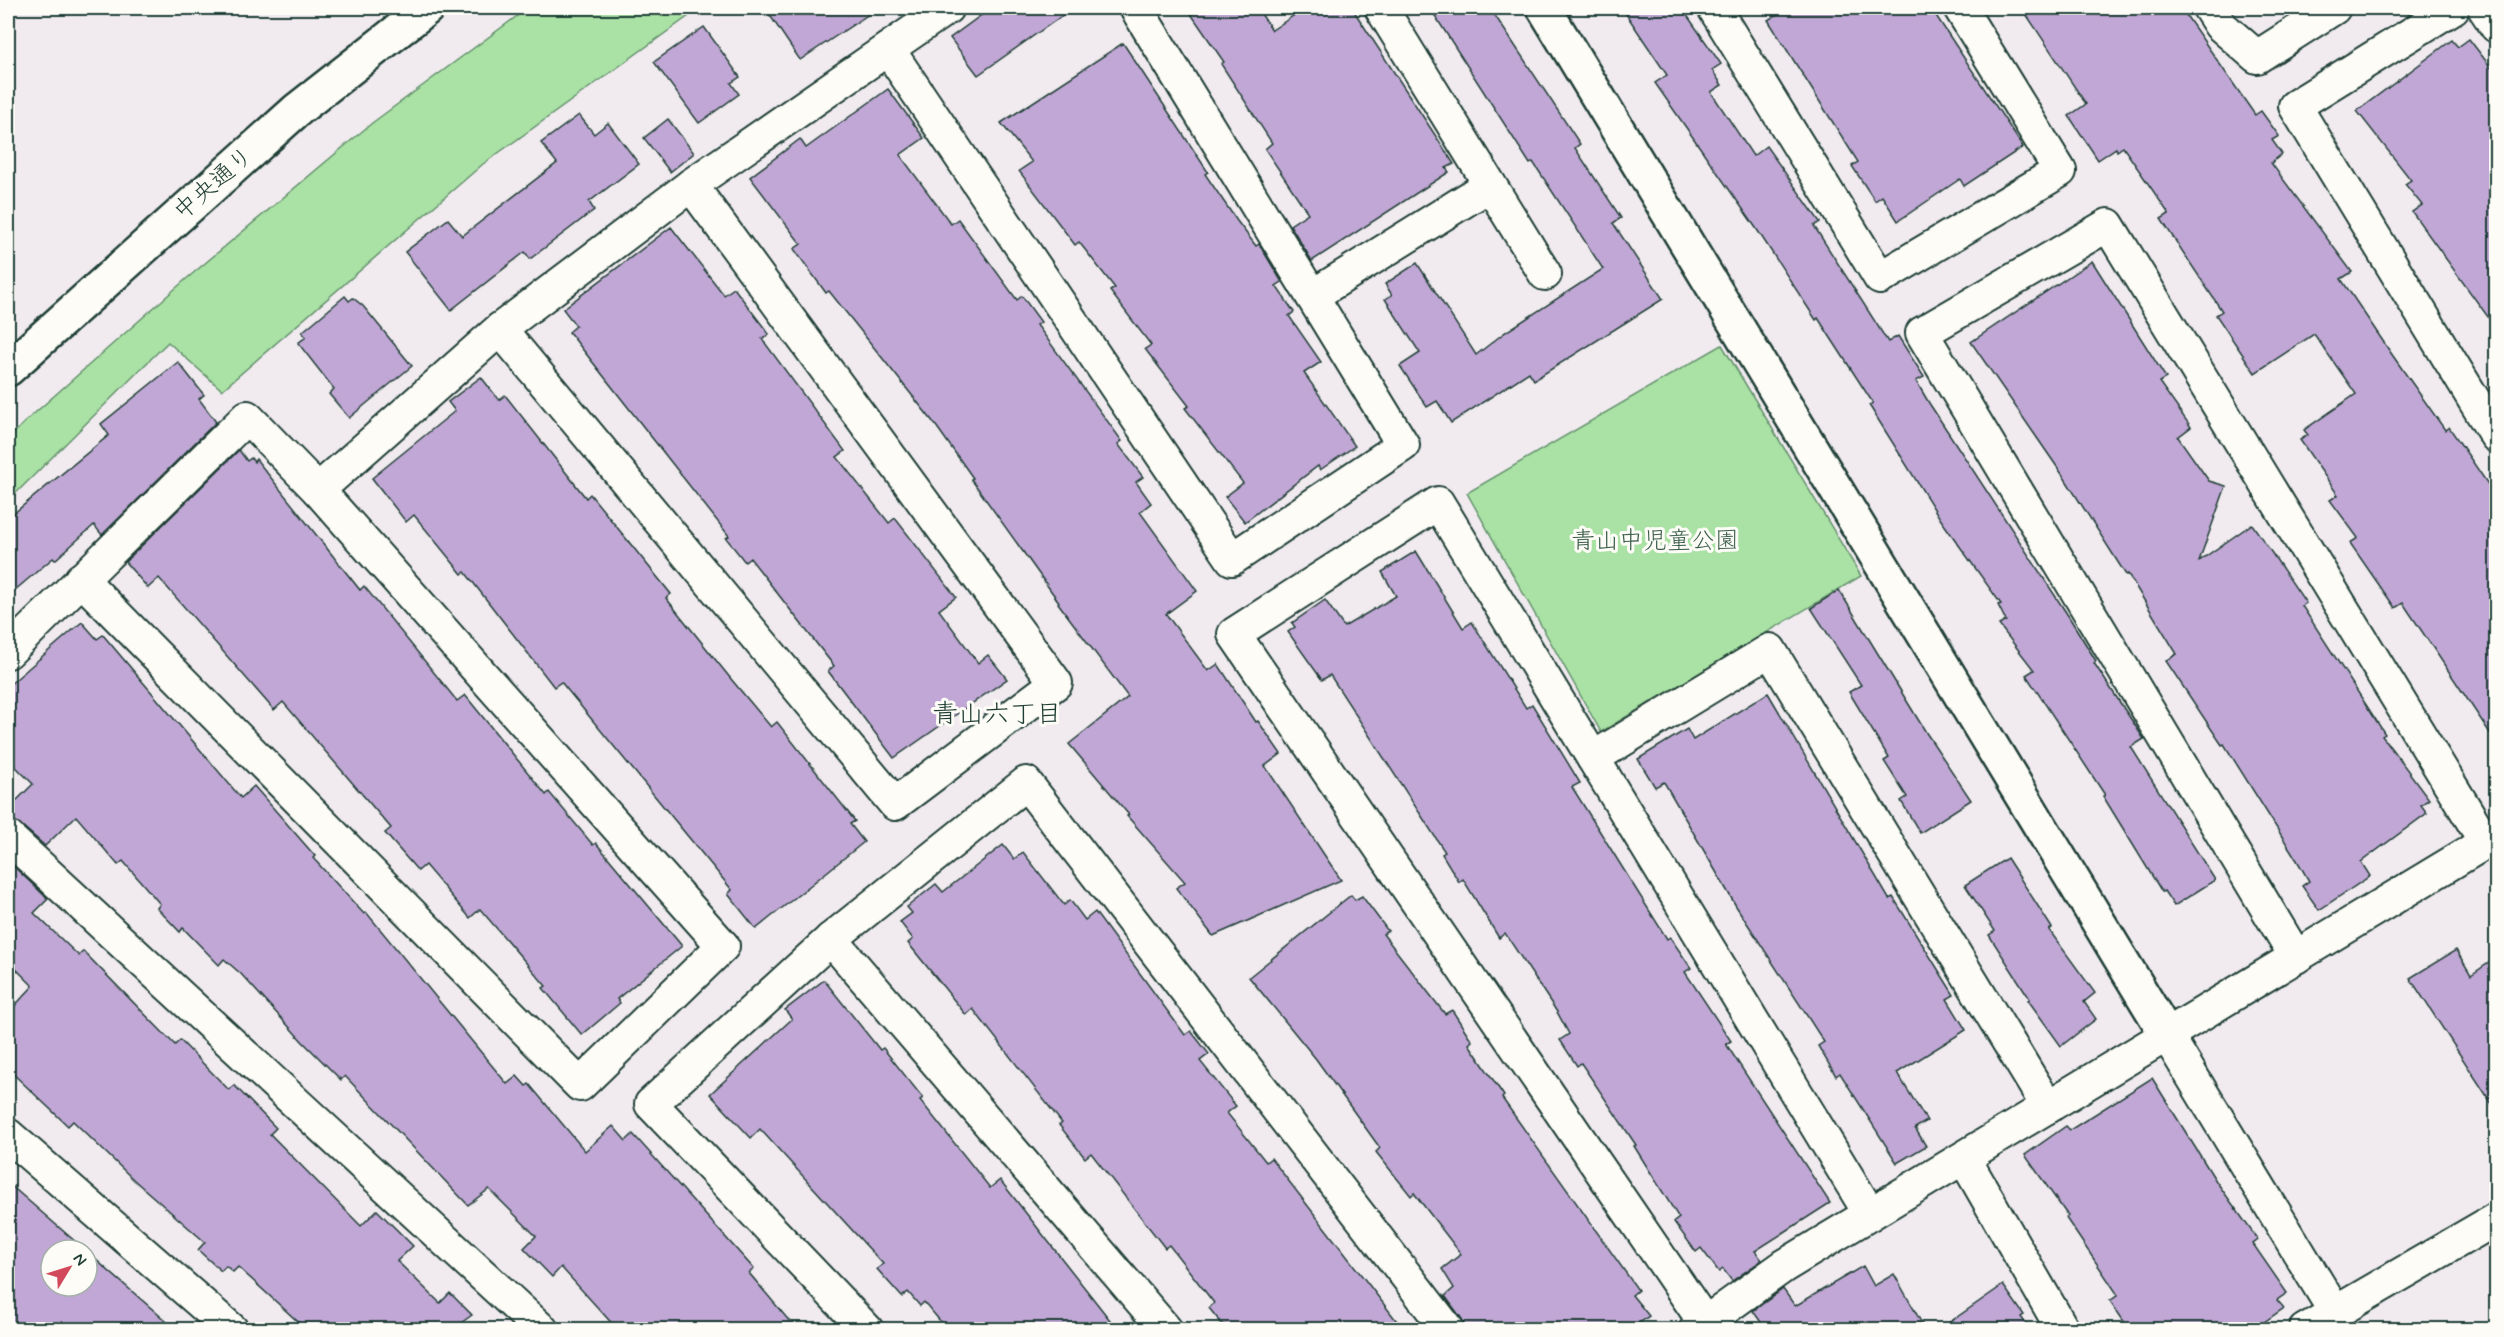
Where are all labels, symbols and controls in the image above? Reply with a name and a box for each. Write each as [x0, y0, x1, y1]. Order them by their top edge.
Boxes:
street label: 中央通り [168, 141, 260, 227]
park label: 青山中児童公園 [1571, 526, 1739, 557]
district label: 青山六丁目 [932, 698, 1062, 732]
north arrow [39, 1238, 99, 1298]
text: N [68, 1249, 91, 1270]

